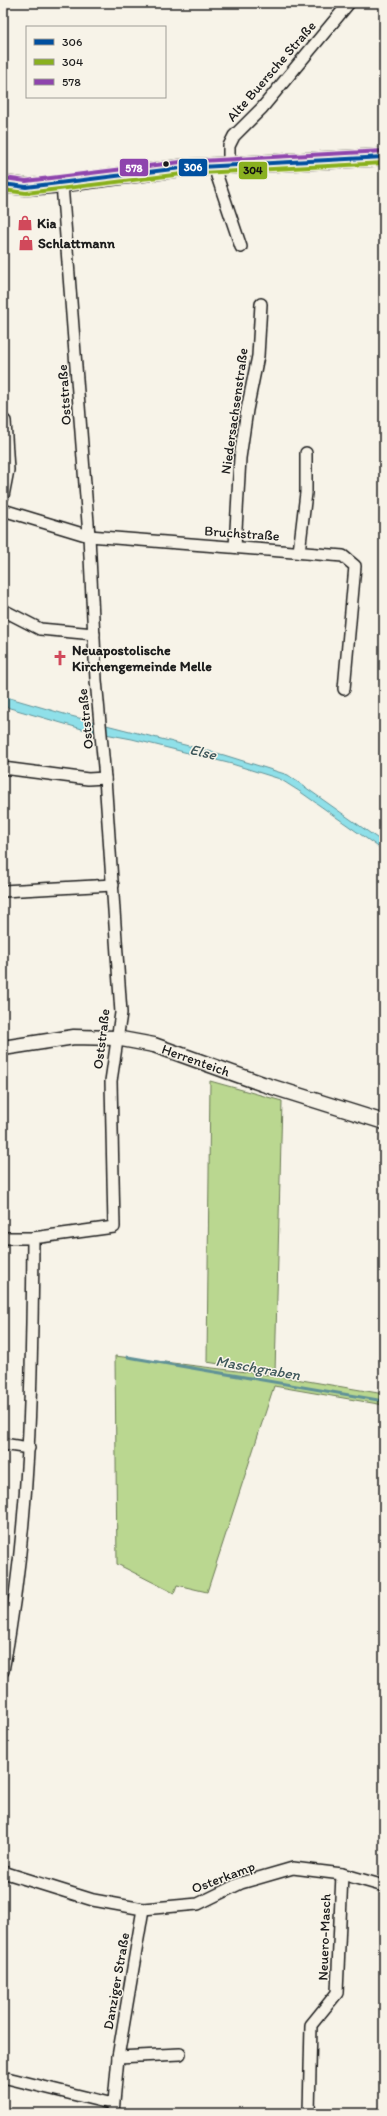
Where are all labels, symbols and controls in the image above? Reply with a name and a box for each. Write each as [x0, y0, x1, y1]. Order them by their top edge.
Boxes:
street label: Alte Buersche Straße [223, 17, 320, 125]
legend [26, 26, 166, 98]
text: 306 [62, 35, 82, 49]
text: 304 [62, 55, 83, 69]
text: 578 [62, 75, 81, 89]
line badge: 578 [119, 158, 149, 177]
line badge: 306 [178, 158, 208, 177]
unlabelled marker [161, 159, 171, 169]
text: 306 [184, 161, 202, 174]
line badge: 304 [238, 161, 268, 180]
text: 578 [125, 162, 143, 175]
text: 304 [243, 164, 263, 177]
shop icon: Kia [16, 214, 34, 232]
place label: Kia [37, 215, 57, 232]
shop icon: Schlattmann [17, 234, 35, 252]
place label: Schlattmann [38, 235, 115, 252]
street label: Niedersachsenstraße [217, 347, 252, 475]
street label: Oststraße [54, 364, 75, 426]
street label: Bruchstraße [204, 522, 280, 545]
place label: Neuapostolische Kirchengemeinde Melle [72, 642, 212, 675]
church icon: Neuapostolische Kirchengemeinde Melle [51, 649, 69, 667]
street label: Oststraße [74, 687, 97, 750]
water label: Else [188, 740, 219, 764]
street label: Oststraße [89, 1007, 114, 1070]
street label: Herrenteich [159, 1040, 233, 1081]
water label: Maschgraben [214, 1352, 302, 1384]
street label: Osterkamp [189, 1858, 257, 1897]
street label: Neuero-Masch [314, 1893, 335, 1981]
street label: Danziger Straße [100, 1931, 133, 2031]

